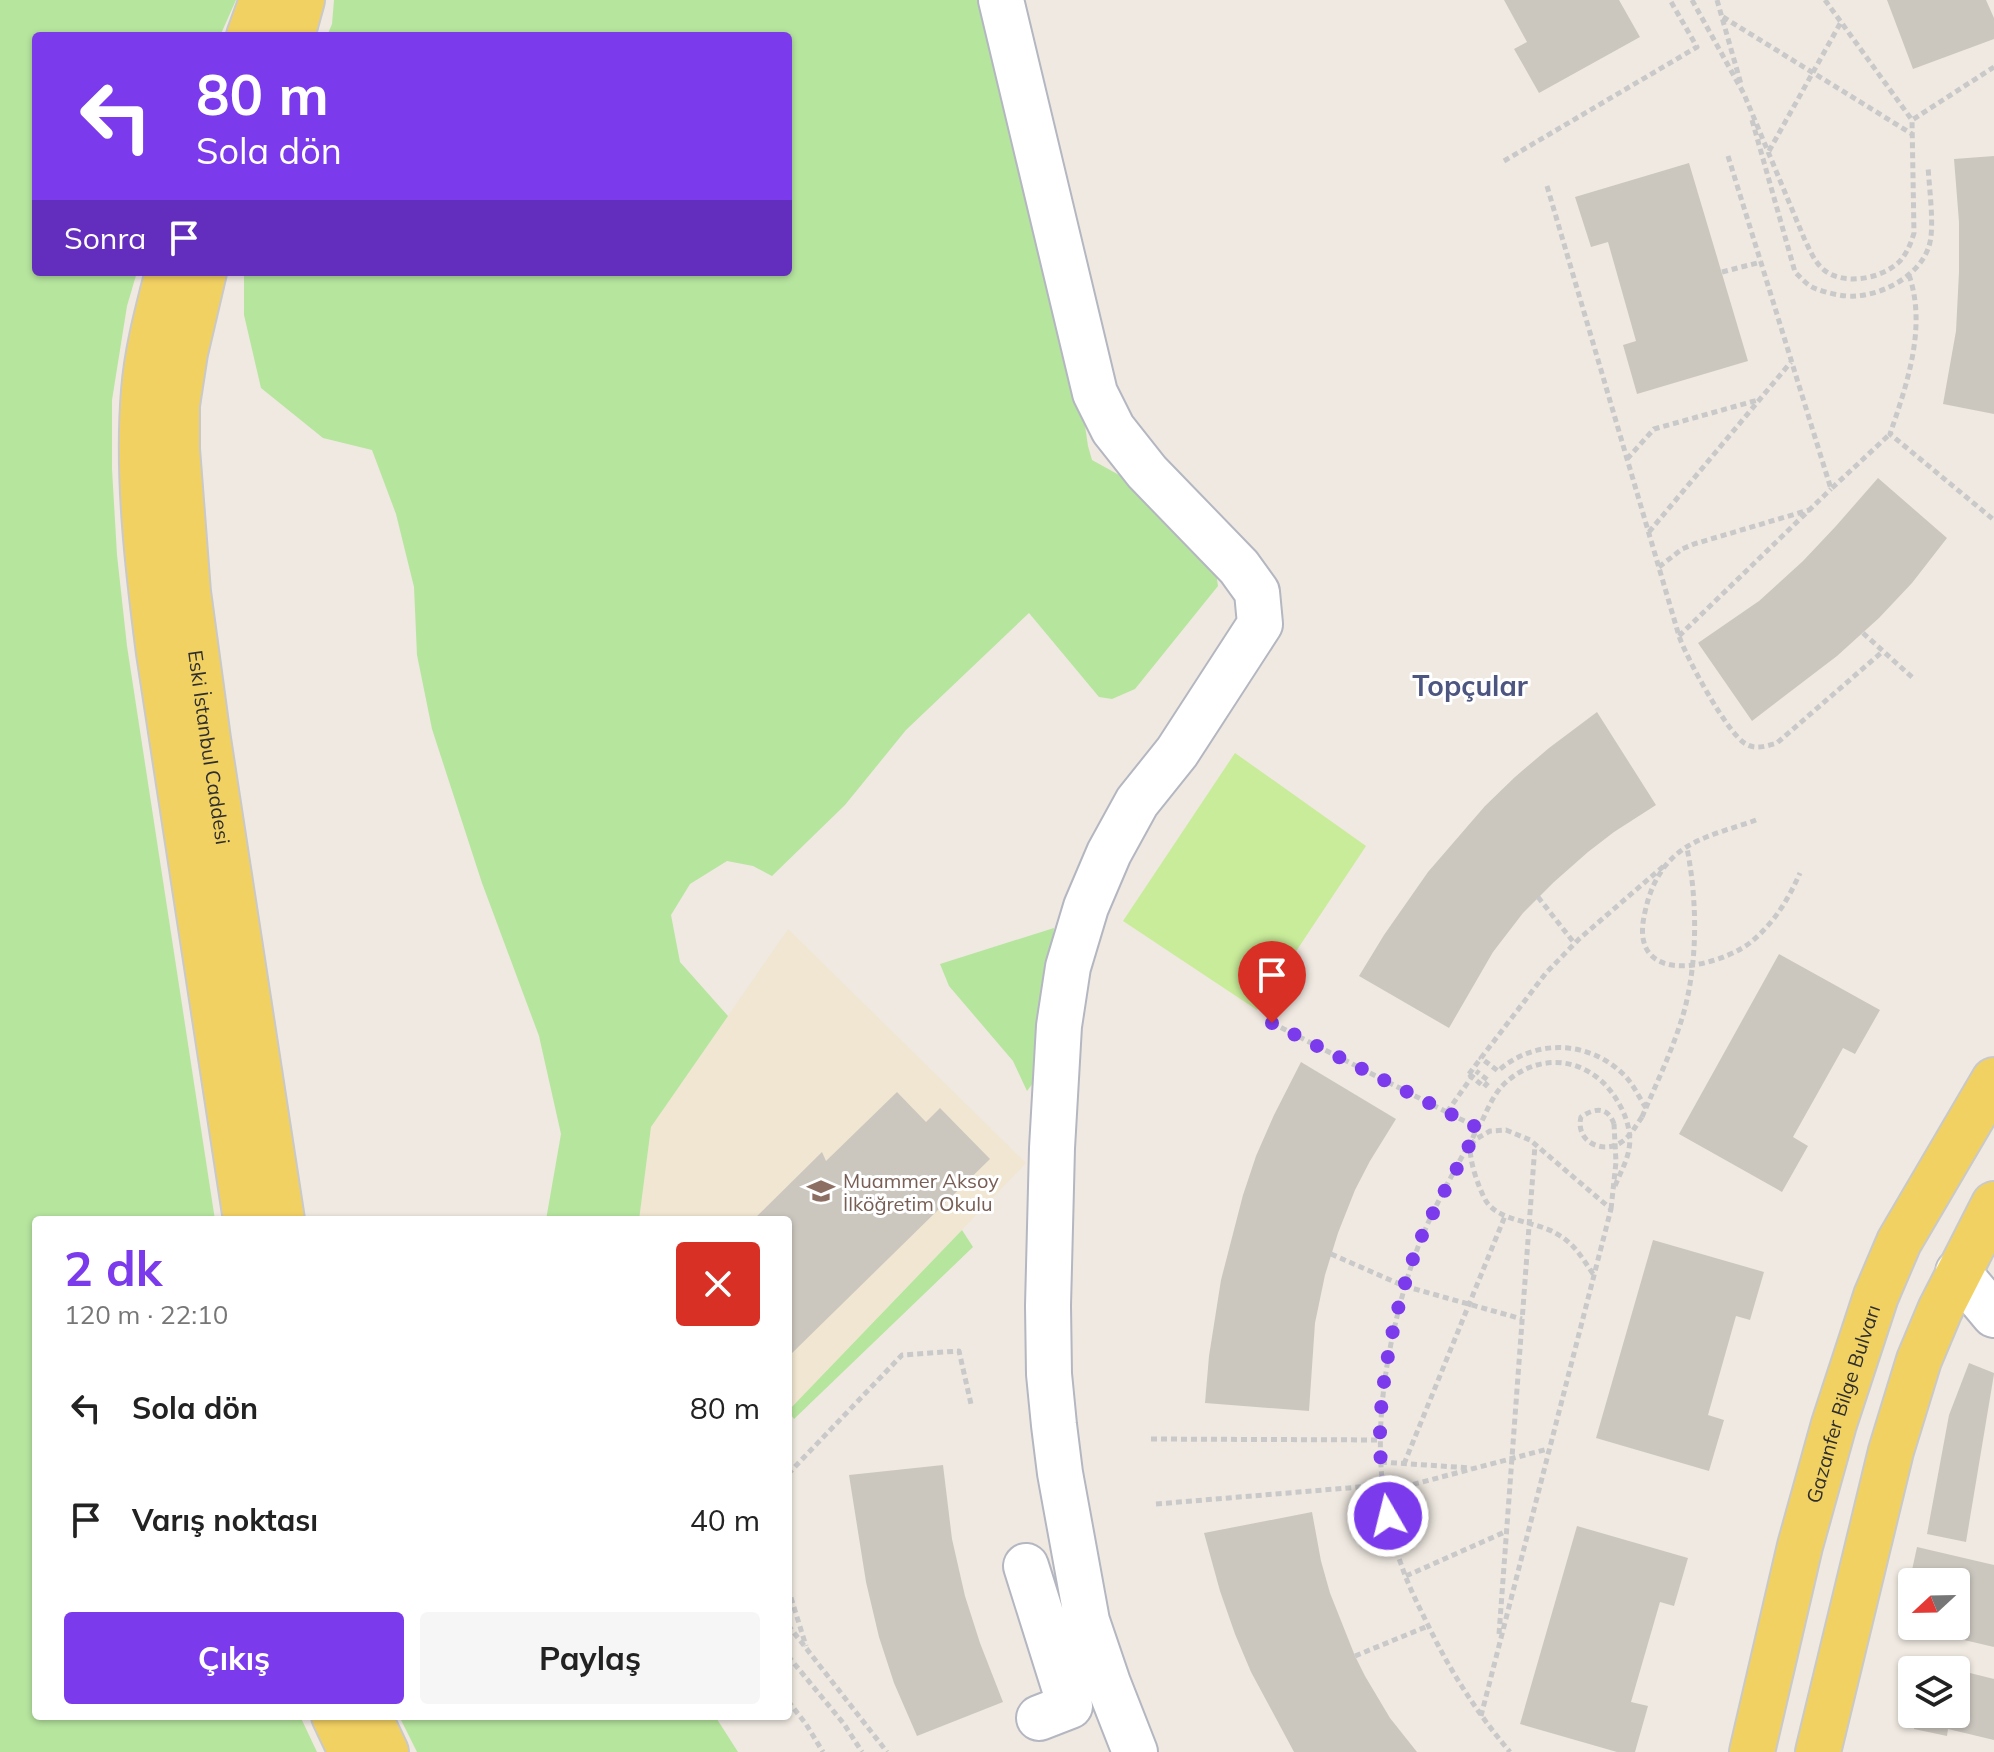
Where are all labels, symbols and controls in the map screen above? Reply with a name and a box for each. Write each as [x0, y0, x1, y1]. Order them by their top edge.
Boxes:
text: 80 m [196, 59, 329, 129]
icon: left [64, 64, 168, 168]
text: Sola dön [196, 128, 342, 173]
icon: arrive [162, 216, 206, 260]
text: Sonra [64, 219, 146, 257]
street label: Eski İstanbul Caddesi [184, 649, 237, 846]
district label: Topçular [1412, 668, 1528, 703]
pin [1238, 941, 1306, 1023]
icon: arrive [1250, 953, 1294, 997]
place label: Muammer Aksoy İlköğretim Okulu [843, 1168, 999, 1216]
school or university icon: Muammer Aksoy İlköğretim Okulu [806, 1176, 836, 1206]
text: 2 dk [64, 1238, 162, 1298]
button: close [676, 1242, 760, 1326]
text: 120 m · 22:10 [64, 1298, 228, 1331]
street label: Gazanfer Bilge Bulvarı [1800, 1301, 1885, 1506]
icon: left [64, 1386, 108, 1430]
text: Sola dön [132, 1389, 258, 1427]
text: 80 m [690, 1389, 760, 1427]
position arrow [1346, 1474, 1430, 1558]
icon: arrive [64, 1498, 108, 1542]
text: Varış noktası [132, 1501, 318, 1539]
text: 40 m [690, 1501, 760, 1539]
north arrow [1898, 1568, 1970, 1640]
map controls [1898, 1568, 1970, 1728]
button: Çıkış [64, 1612, 404, 1704]
button: Paylaş [420, 1612, 760, 1704]
button: layers [1898, 1656, 1970, 1728]

